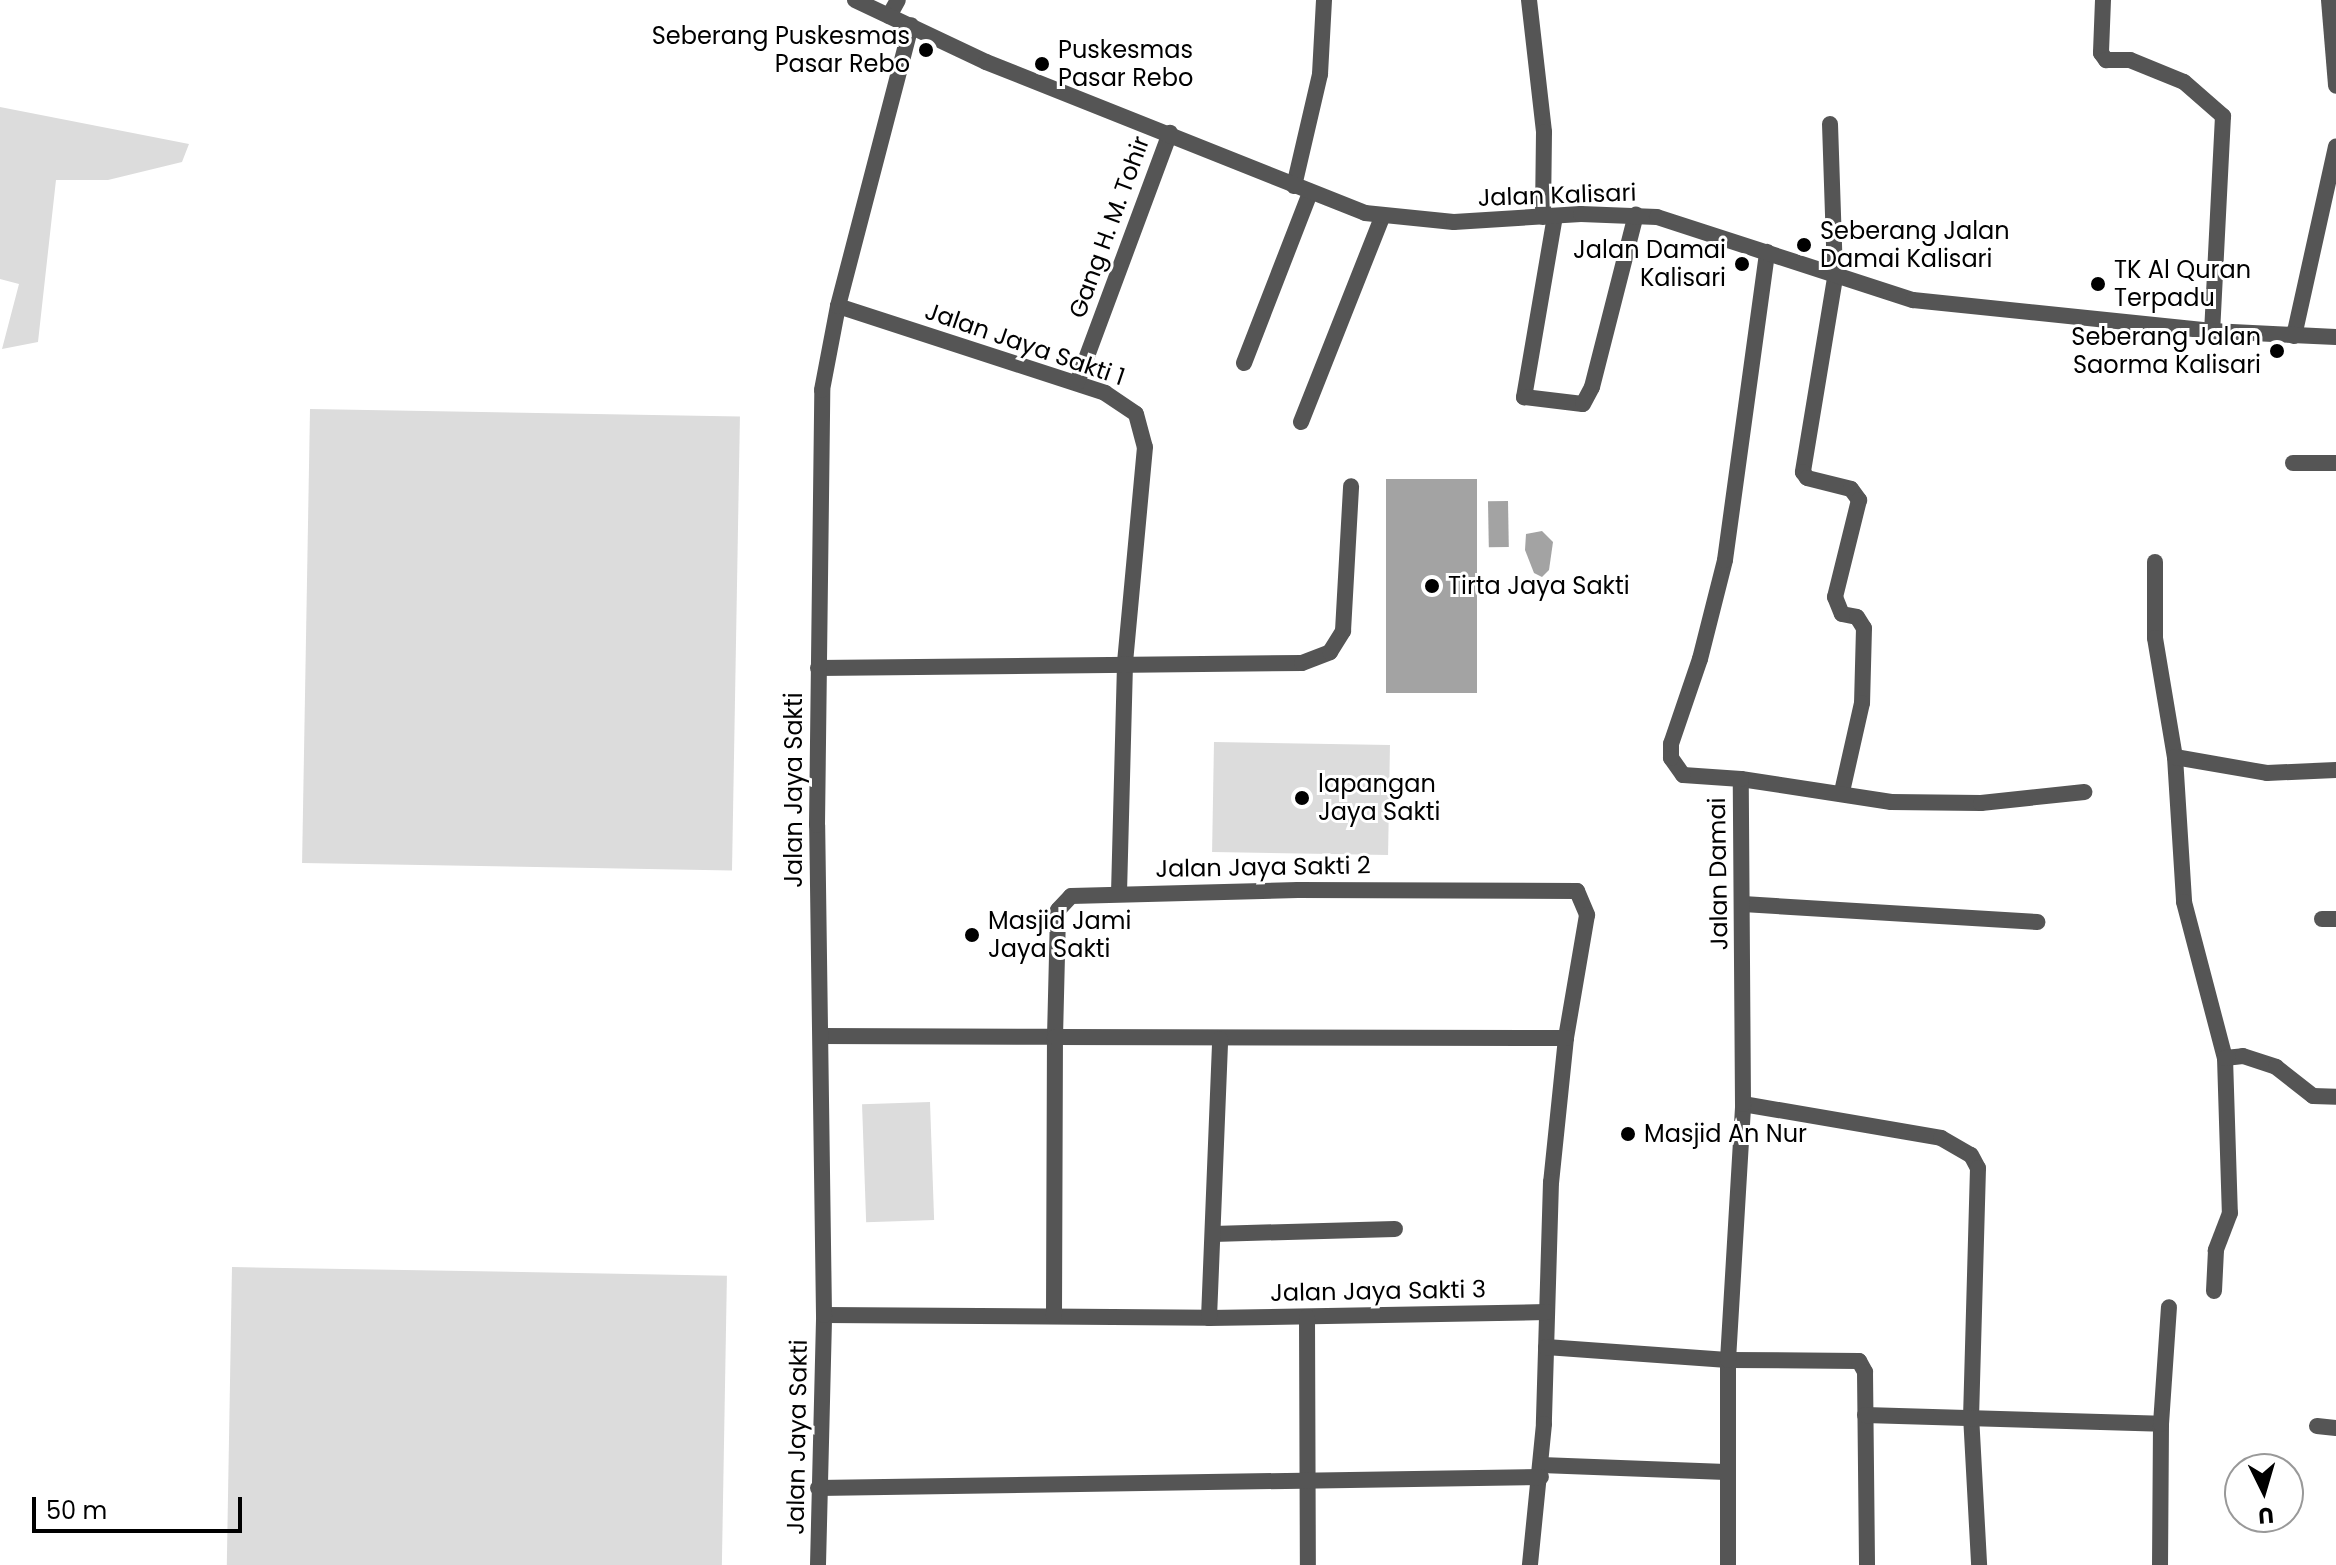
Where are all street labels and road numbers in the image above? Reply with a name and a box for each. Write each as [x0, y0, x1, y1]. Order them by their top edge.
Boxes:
street label: Gang H. M. Tohir [1063, 132, 1155, 322]
street label: Jalan Kalisari [1477, 178, 1637, 212]
street label: Jalan Jaya Sakti 1 [921, 296, 1129, 392]
street label: Jalan Jaya Sakti [780, 692, 808, 888]
street label: Jalan Damai [1702, 797, 1734, 951]
street label: Jalan Jaya Sakti 2 [1155, 851, 1371, 883]
street label: Jalan Jaya Sakti 3 [1270, 1275, 1486, 1307]
street label: Jalan Jaya Sakti [781, 1339, 813, 1535]

